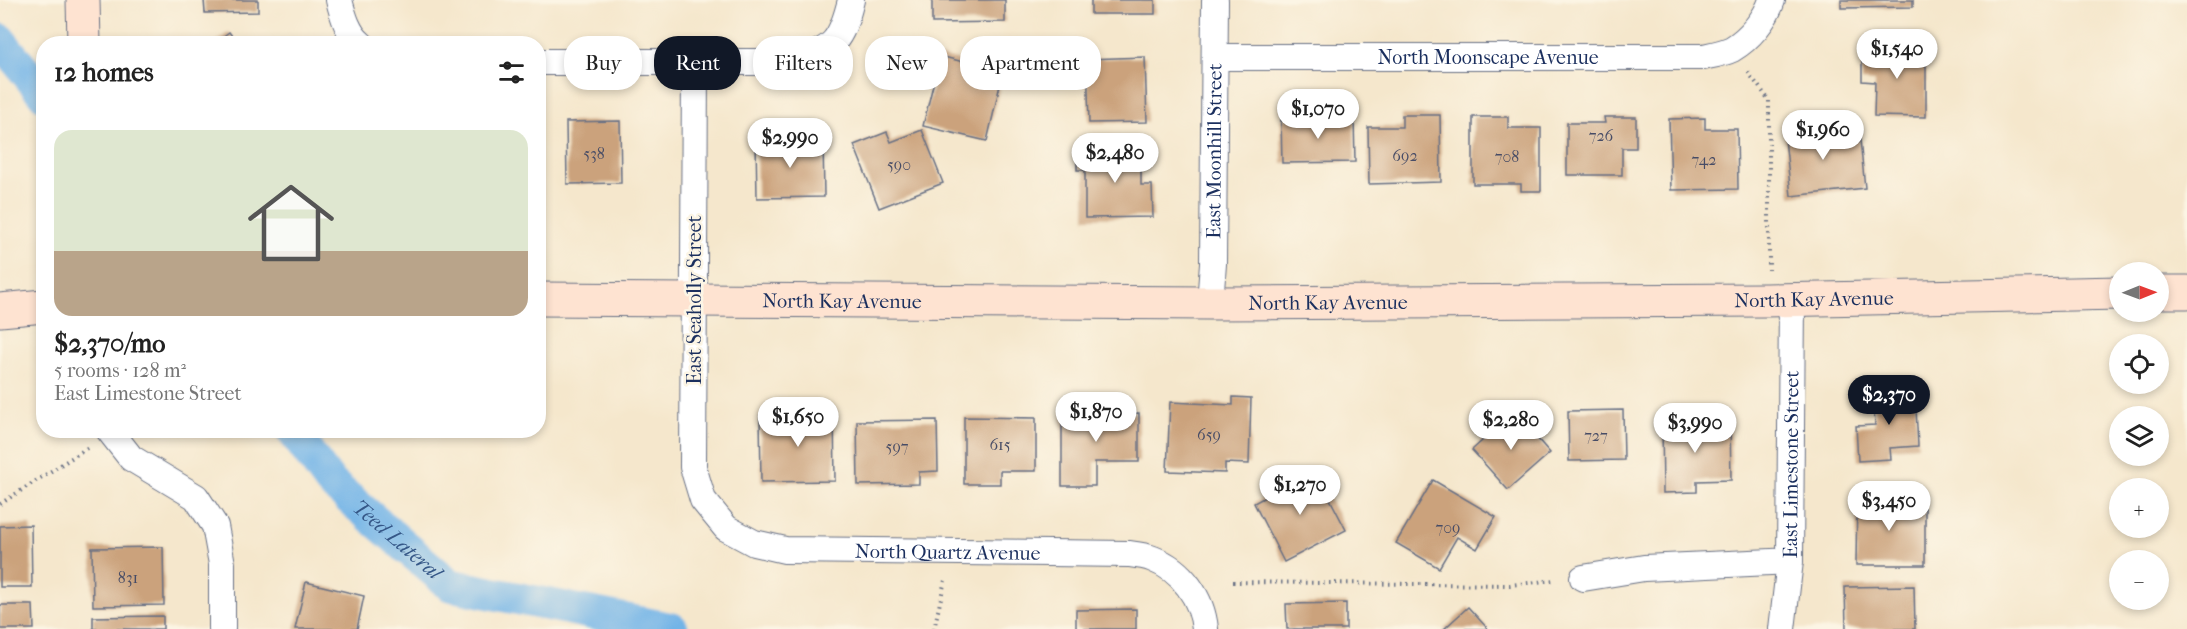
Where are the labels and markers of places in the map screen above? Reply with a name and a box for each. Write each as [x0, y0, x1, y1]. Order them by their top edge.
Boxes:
pin: $1,540 [1848, 29, 1946, 80]
pin: $1,070 [1269, 89, 1367, 140]
pin: $1,960 [1774, 110, 1872, 161]
pin: $2,990 [741, 118, 839, 169]
pin: $2,480 [1066, 133, 1164, 184]
pin: $2,370 [1840, 375, 1938, 426]
pin: $1,870 [1047, 392, 1145, 443]
pin: $1,650 [749, 397, 847, 448]
pin: $2,280 [1462, 400, 1560, 451]
pin: $3,990 [1646, 403, 1744, 454]
pin: $1,270 [1251, 465, 1349, 516]
pin: $3,450 [1840, 481, 1938, 532]

